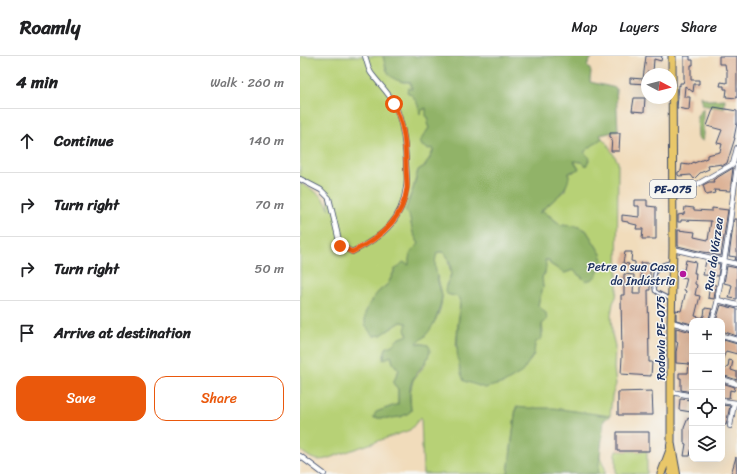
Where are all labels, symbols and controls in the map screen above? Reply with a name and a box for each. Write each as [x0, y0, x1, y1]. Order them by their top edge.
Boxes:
text: Roamly [20, 11, 80, 44]
text: Map [572, 15, 597, 40]
text: Layers [619, 15, 659, 40]
text: Share [681, 15, 717, 40]
text: 4 min [16, 67, 58, 97]
north arrow [641, 68, 677, 104]
text: Walk · 260 m [210, 71, 284, 94]
route start [385, 95, 403, 113]
text: Continue [54, 128, 114, 154]
text: 140 m [249, 129, 284, 152]
icon: ahead [16, 130, 38, 152]
road number: PE-075 [650, 180, 696, 198]
text: Turn right [54, 192, 119, 218]
text: 70 m [255, 193, 284, 216]
icon: right [16, 194, 38, 216]
street label: Rua da Várzea [698, 215, 730, 292]
route end [331, 237, 349, 255]
text: Turn right [54, 256, 119, 282]
place label: Petre a sua Casa da Indústria [587, 256, 676, 292]
text: 50 m [254, 257, 284, 280]
icon: right [16, 258, 38, 280]
marker: Petre a sua Casa da Indústria [678, 269, 688, 279]
street label: Rodovia PE-075 [650, 296, 672, 380]
map controls [689, 318, 725, 462]
button: + [689, 318, 725, 354]
text: Arrive at destination [54, 320, 191, 346]
icon: arrive [16, 322, 38, 344]
button: − [689, 354, 725, 390]
button: Save [16, 376, 146, 421]
button: Share [154, 376, 284, 421]
button: locate [689, 390, 725, 426]
button: layers [689, 426, 725, 462]

